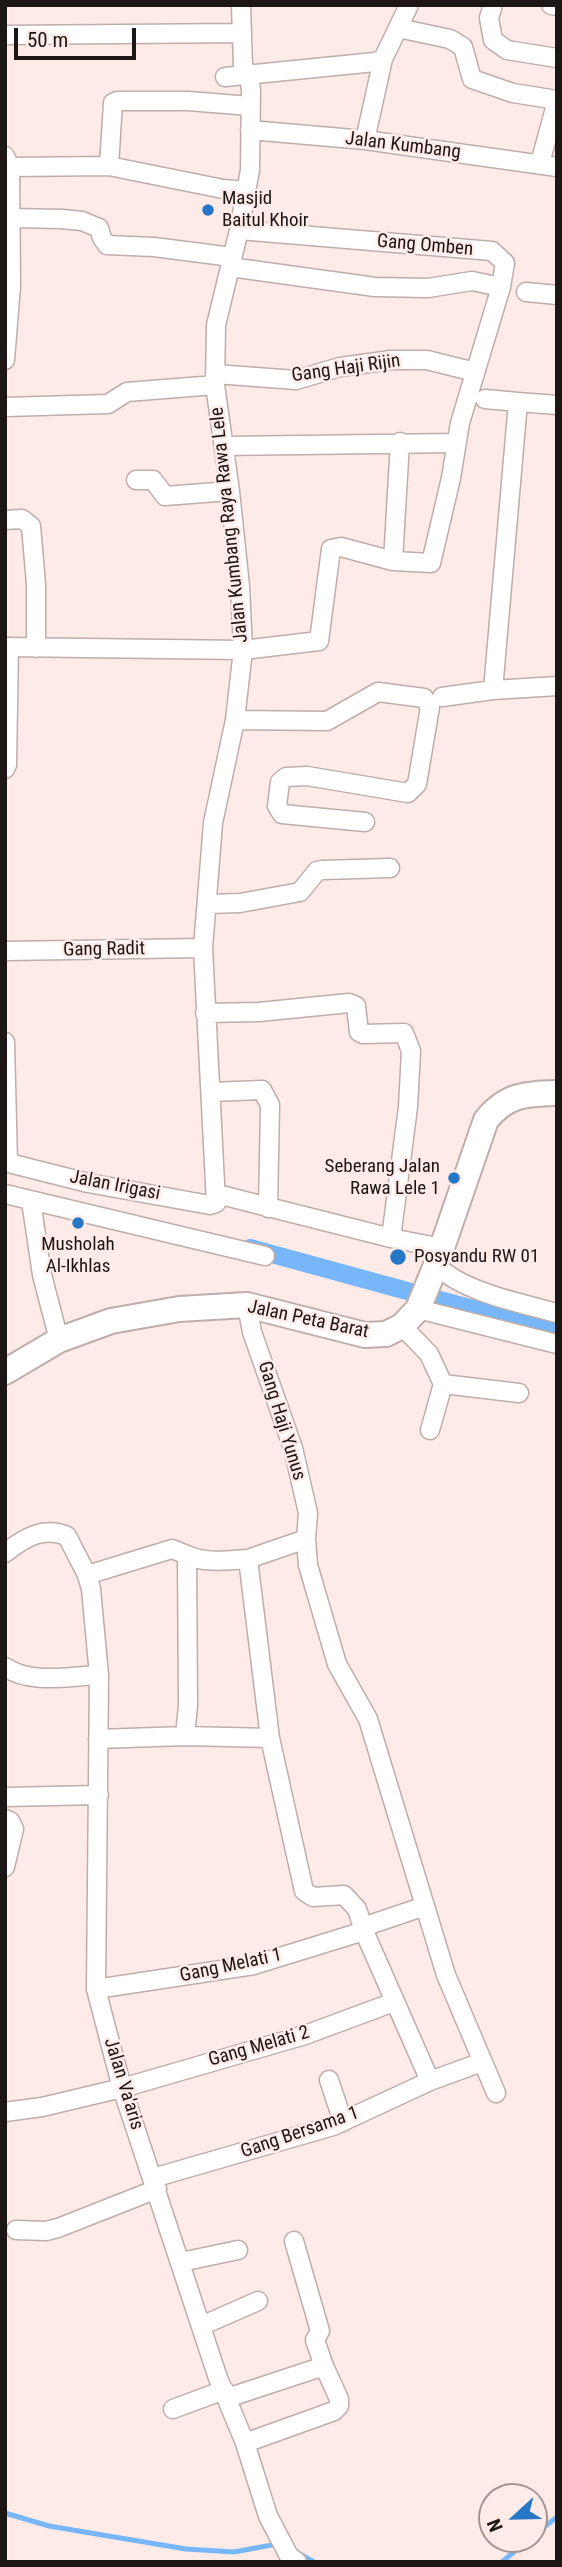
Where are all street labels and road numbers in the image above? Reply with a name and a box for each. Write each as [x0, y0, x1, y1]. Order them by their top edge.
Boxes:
street label: Jalan Kumbang [344, 128, 462, 164]
street label: Gang Omben [376, 230, 474, 262]
street label: Gang Haji Rijin [290, 350, 402, 388]
street label: Jalan Kumbang Raya Rawa Lele [206, 406, 254, 644]
street label: Gang Radit [63, 938, 145, 962]
street label: Jalan Irigasi [68, 1166, 162, 1206]
street label: Jalan Peta Barat [245, 1296, 371, 1344]
street label: Gang Haji Yunus [252, 1359, 310, 1483]
street label: Gang Melati 1 [178, 1944, 284, 1988]
street label: Gang Melati 2 [206, 2022, 312, 2072]
street label: Jalan Va'aris [98, 2035, 148, 2133]
street label: Gang Bersama 1 [238, 2102, 362, 2164]

